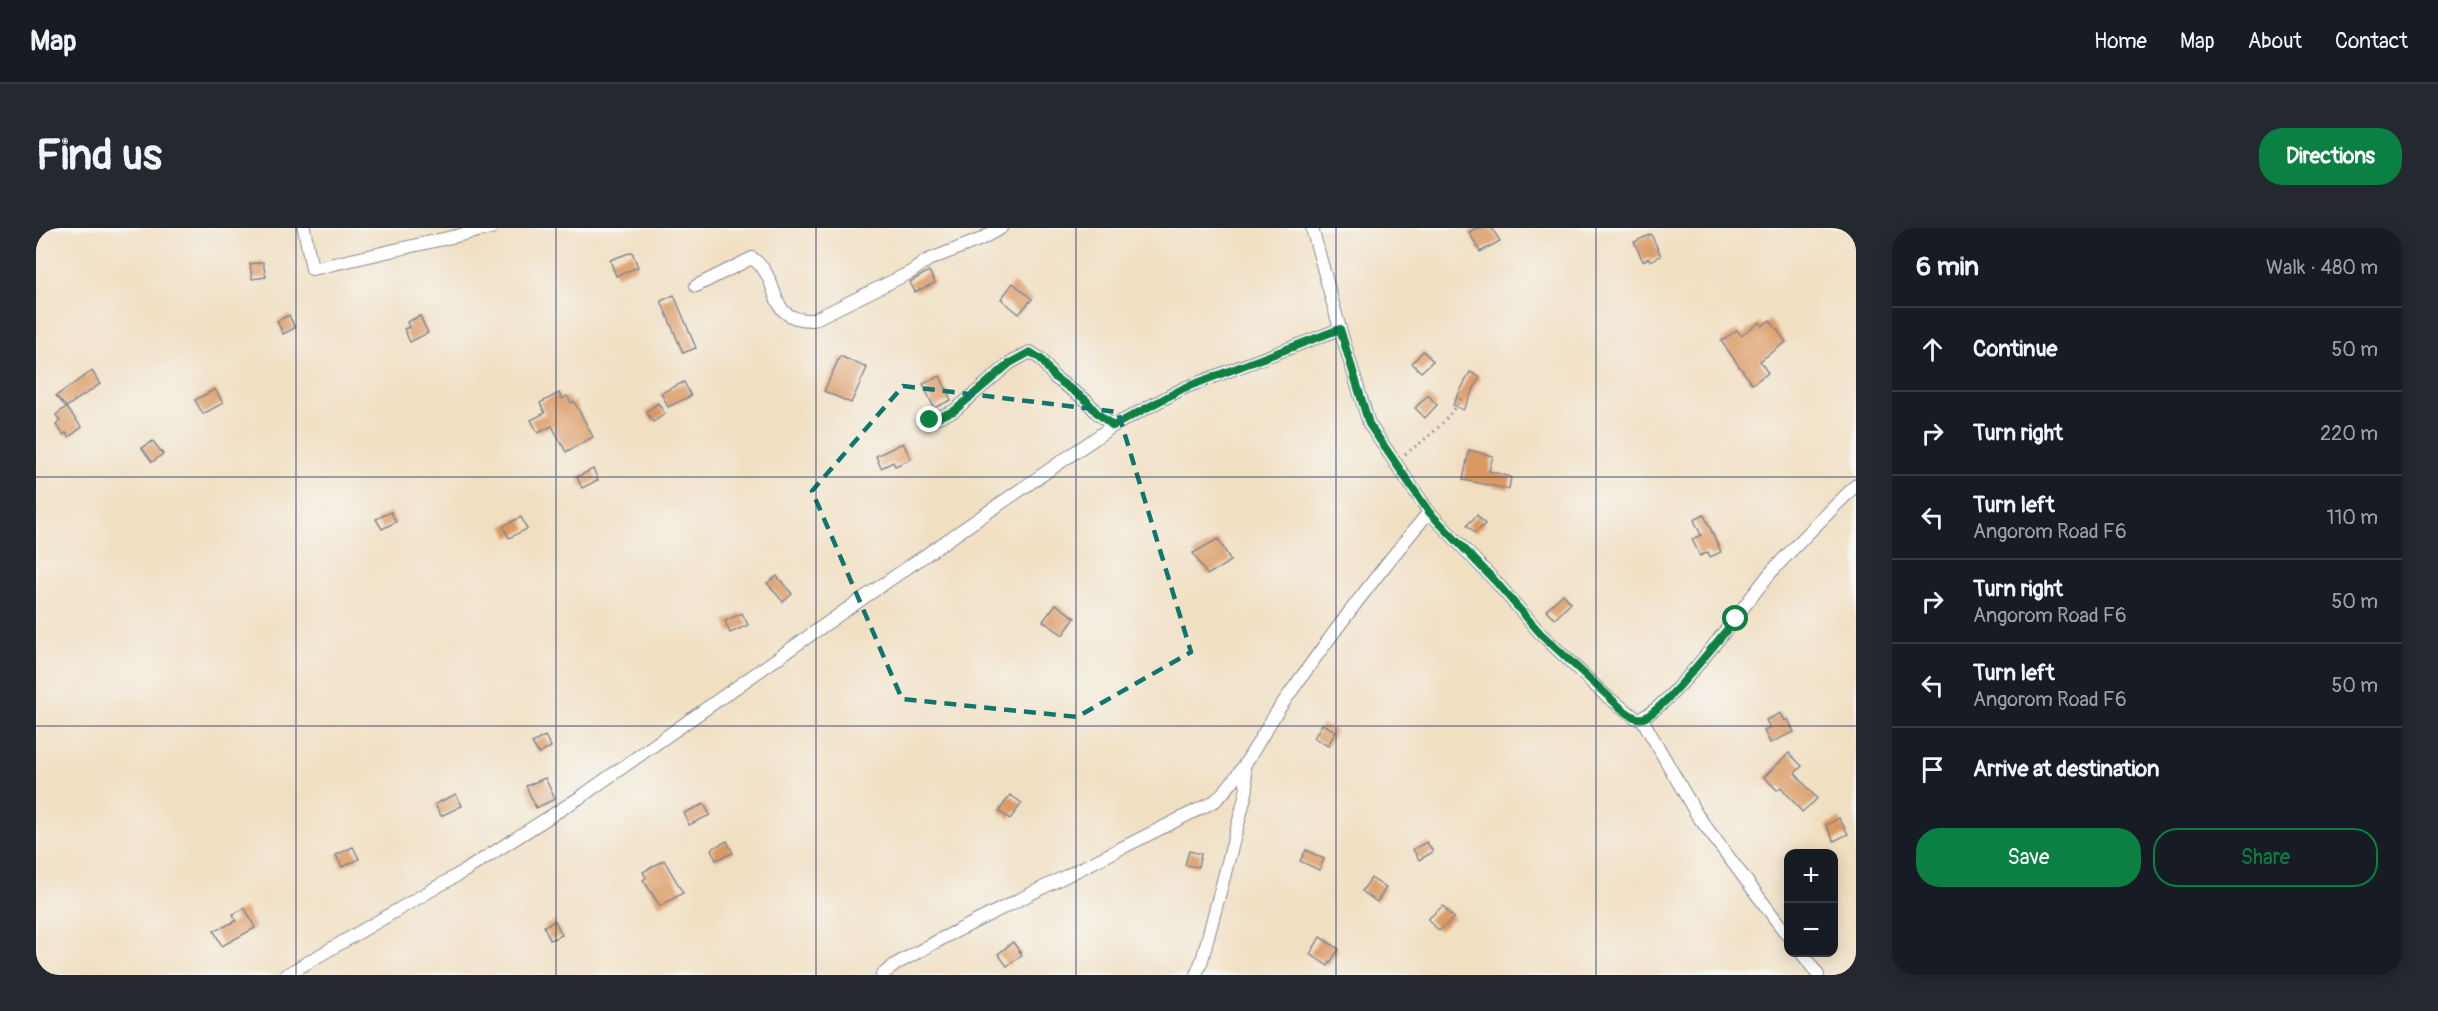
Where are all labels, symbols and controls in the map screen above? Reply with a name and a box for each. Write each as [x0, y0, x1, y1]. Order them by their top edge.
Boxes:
text: Map [30, 24, 76, 59]
text: Home [2094, 28, 2147, 55]
text: Map [2180, 28, 2215, 55]
text: About [2248, 28, 2302, 55]
text: Contact [2335, 28, 2408, 55]
button: Directions [2259, 128, 2402, 185]
text: Find us [36, 130, 162, 182]
text: 6 min [1916, 251, 1979, 283]
text: Walk · 480 m [2266, 255, 2378, 280]
icon: ahead [1916, 333, 1949, 366]
text: Continue [1973, 335, 2057, 363]
text: 50 m [2331, 337, 2378, 362]
route end [916, 406, 942, 432]
icon: right [1916, 417, 1949, 450]
text: Turn right [1973, 419, 2063, 447]
text: 220 m [2320, 421, 2378, 446]
text: Turn left [1973, 491, 2055, 519]
icon: left [1916, 501, 1949, 534]
text: 110 m [2327, 505, 2378, 530]
text: Angorom Road F6 [1973, 519, 2127, 544]
text: Turn right [1973, 575, 2063, 603]
icon: right [1916, 585, 1949, 618]
text: 50 m [2331, 589, 2378, 614]
text: Angorom Road F6 [1973, 603, 2127, 628]
route start [1722, 605, 1748, 631]
text: Turn left [1973, 659, 2055, 687]
icon: left [1916, 669, 1949, 702]
text: 50 m [2331, 673, 2378, 698]
text: Angorom Road F6 [1973, 687, 2127, 712]
icon: arrive [1916, 753, 1949, 786]
text: Arrive at destination [1973, 755, 2159, 783]
button: Save [1916, 828, 2141, 887]
button: Share [2153, 828, 2378, 887]
map controls [1784, 849, 1838, 957]
button: + [1784, 849, 1838, 903]
button: − [1784, 903, 1838, 957]

